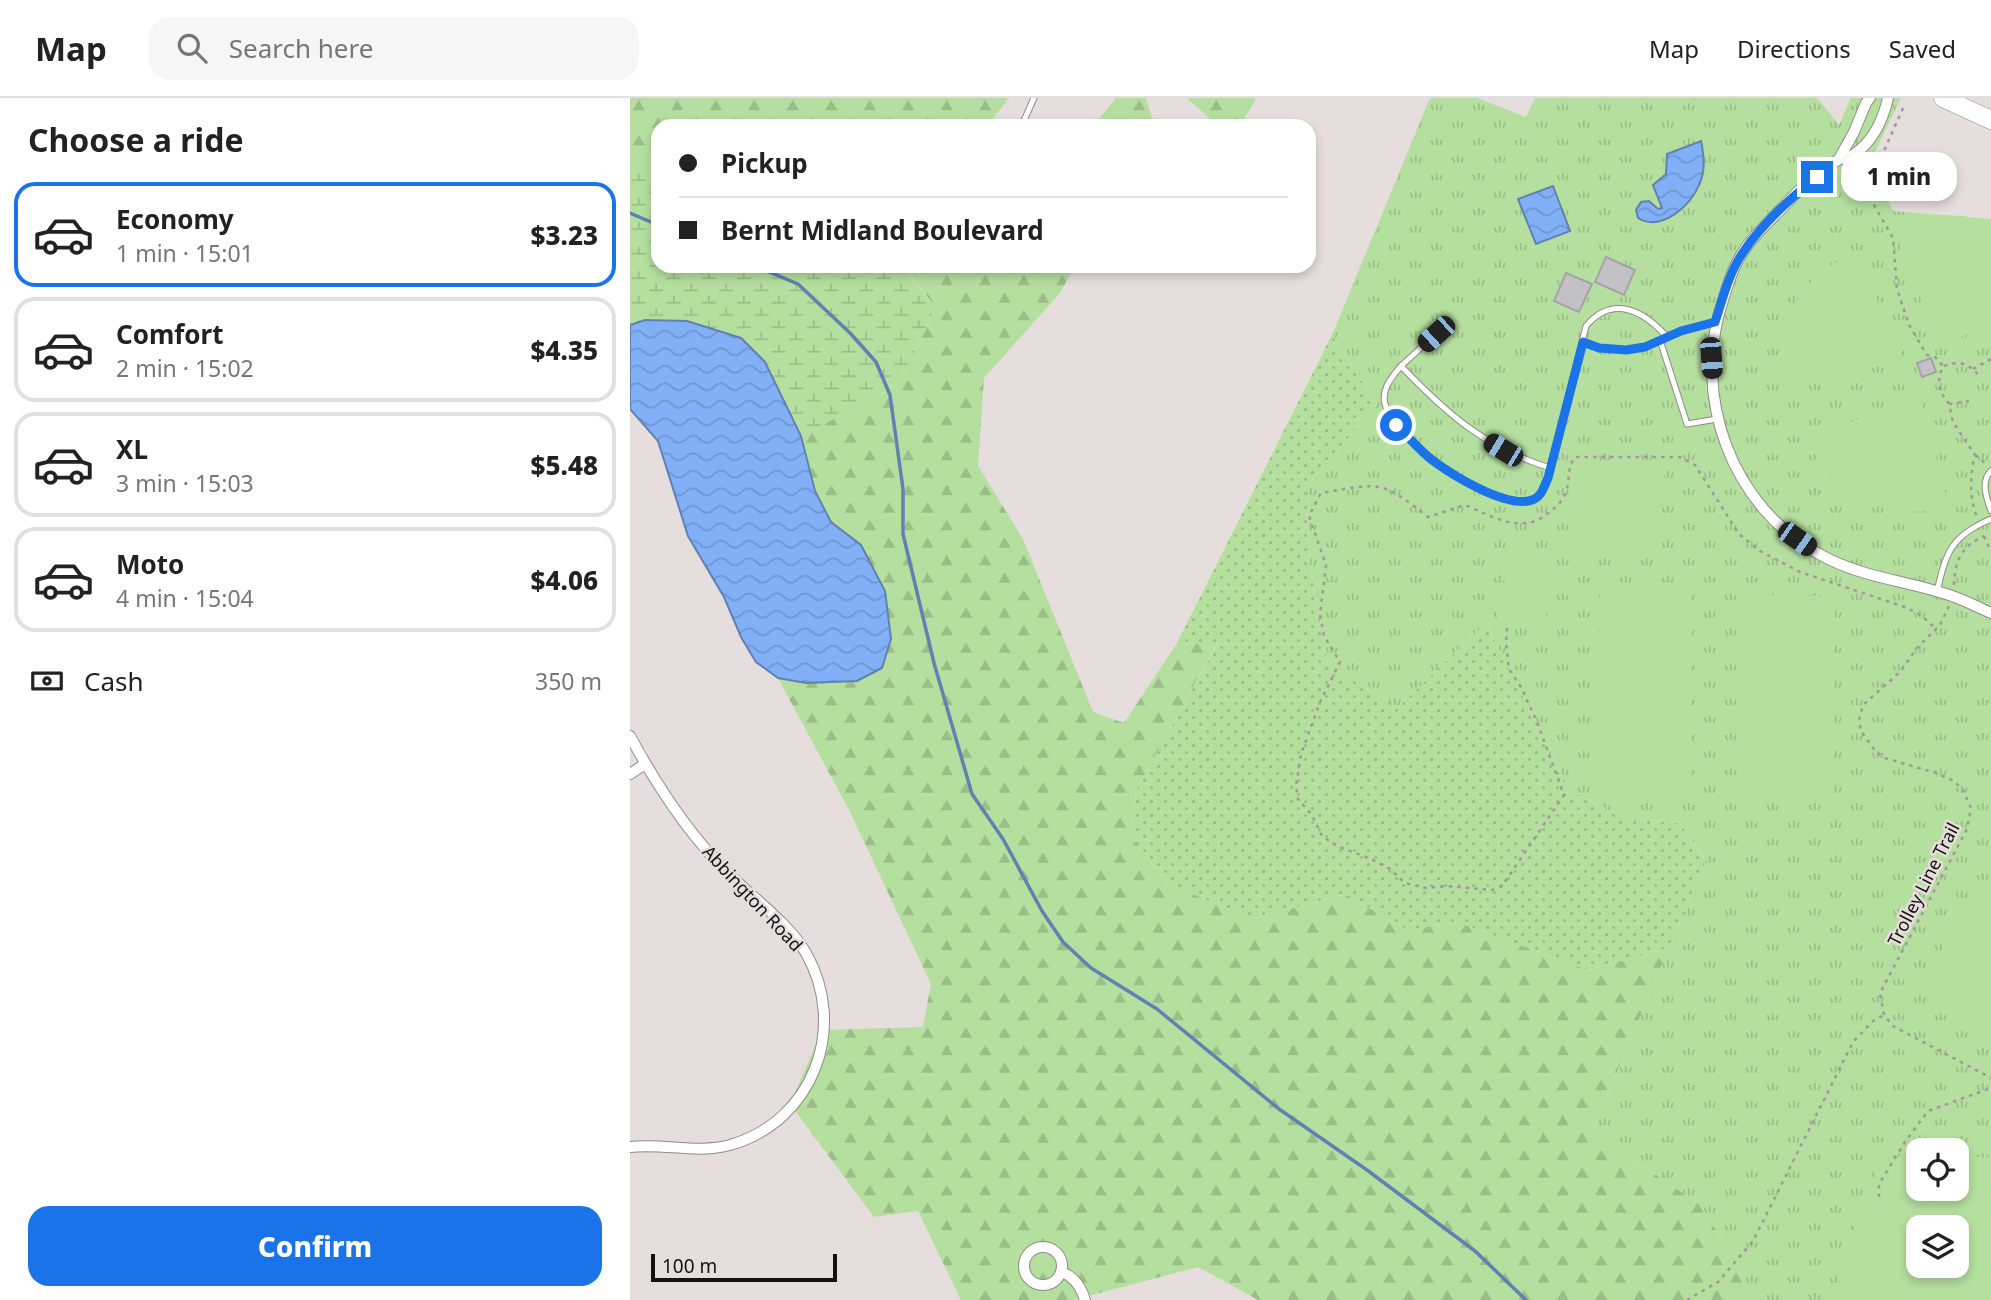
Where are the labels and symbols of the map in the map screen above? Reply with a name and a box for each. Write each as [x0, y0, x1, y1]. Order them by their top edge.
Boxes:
callout: 1 min [1842, 153, 1957, 202]
route end [1801, 161, 1833, 193]
car [1414, 312, 1459, 356]
car [1700, 336, 1723, 380]
route start [1380, 409, 1412, 441]
car [1480, 430, 1527, 470]
car [1774, 518, 1821, 560]
street label: Trolley Line Trail [1882, 818, 1964, 950]
street label: Abbington Road [698, 840, 808, 956]
scale bar [651, 1251, 836, 1283]

